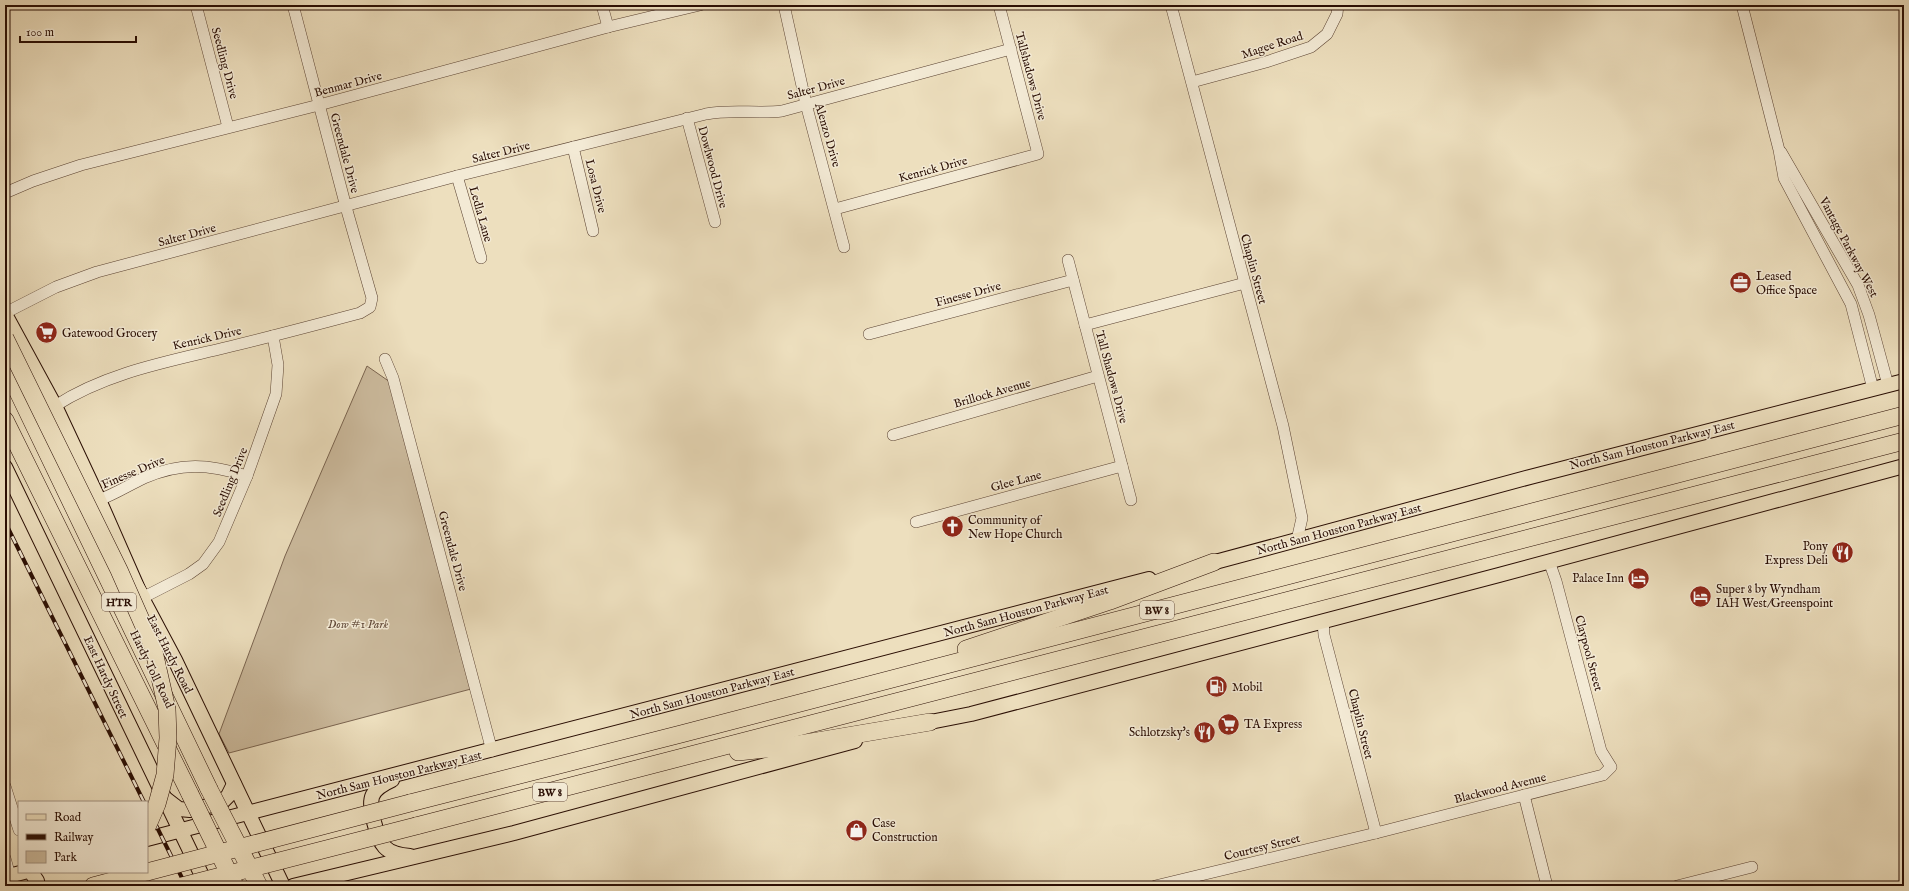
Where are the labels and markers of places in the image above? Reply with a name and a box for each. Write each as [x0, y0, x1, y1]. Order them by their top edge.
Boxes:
place label: Leased Office Space [1756, 269, 1818, 299]
office icon: Leased Office Space [1727, 270, 1753, 296]
supermarket icon: Gatewood Grocery [34, 320, 60, 346]
place label: Gatewood Grocery [62, 326, 158, 341]
place label: Community of New Hope Church [968, 513, 1063, 543]
church icon: Community of New Hope Church [940, 514, 966, 540]
place label: Pony Express Deli [1765, 539, 1828, 569]
restaurant icon: Pony Express Deli [1830, 540, 1856, 566]
hotel icon: Palace Inn [1626, 565, 1652, 591]
place label: Palace Inn [1572, 571, 1625, 586]
place label: Super 8 by Wyndham IAH West/Greenspoint [1716, 582, 1833, 612]
hotel icon: Super 8 by Wyndham IAH West/Greenspoint [1688, 583, 1714, 609]
fuel station icon: Mobil [1204, 674, 1230, 700]
place label: Mobil [1232, 680, 1263, 695]
supermarket icon: TA Express [1215, 711, 1241, 737]
place label: TA Express [1244, 717, 1302, 733]
restaurant icon: Schlotzsky's [1192, 719, 1218, 745]
place label: Schlotzsky's [1129, 725, 1190, 740]
place label: Case Construction [872, 816, 938, 845]
shop icon: Case Construction [843, 817, 869, 843]

